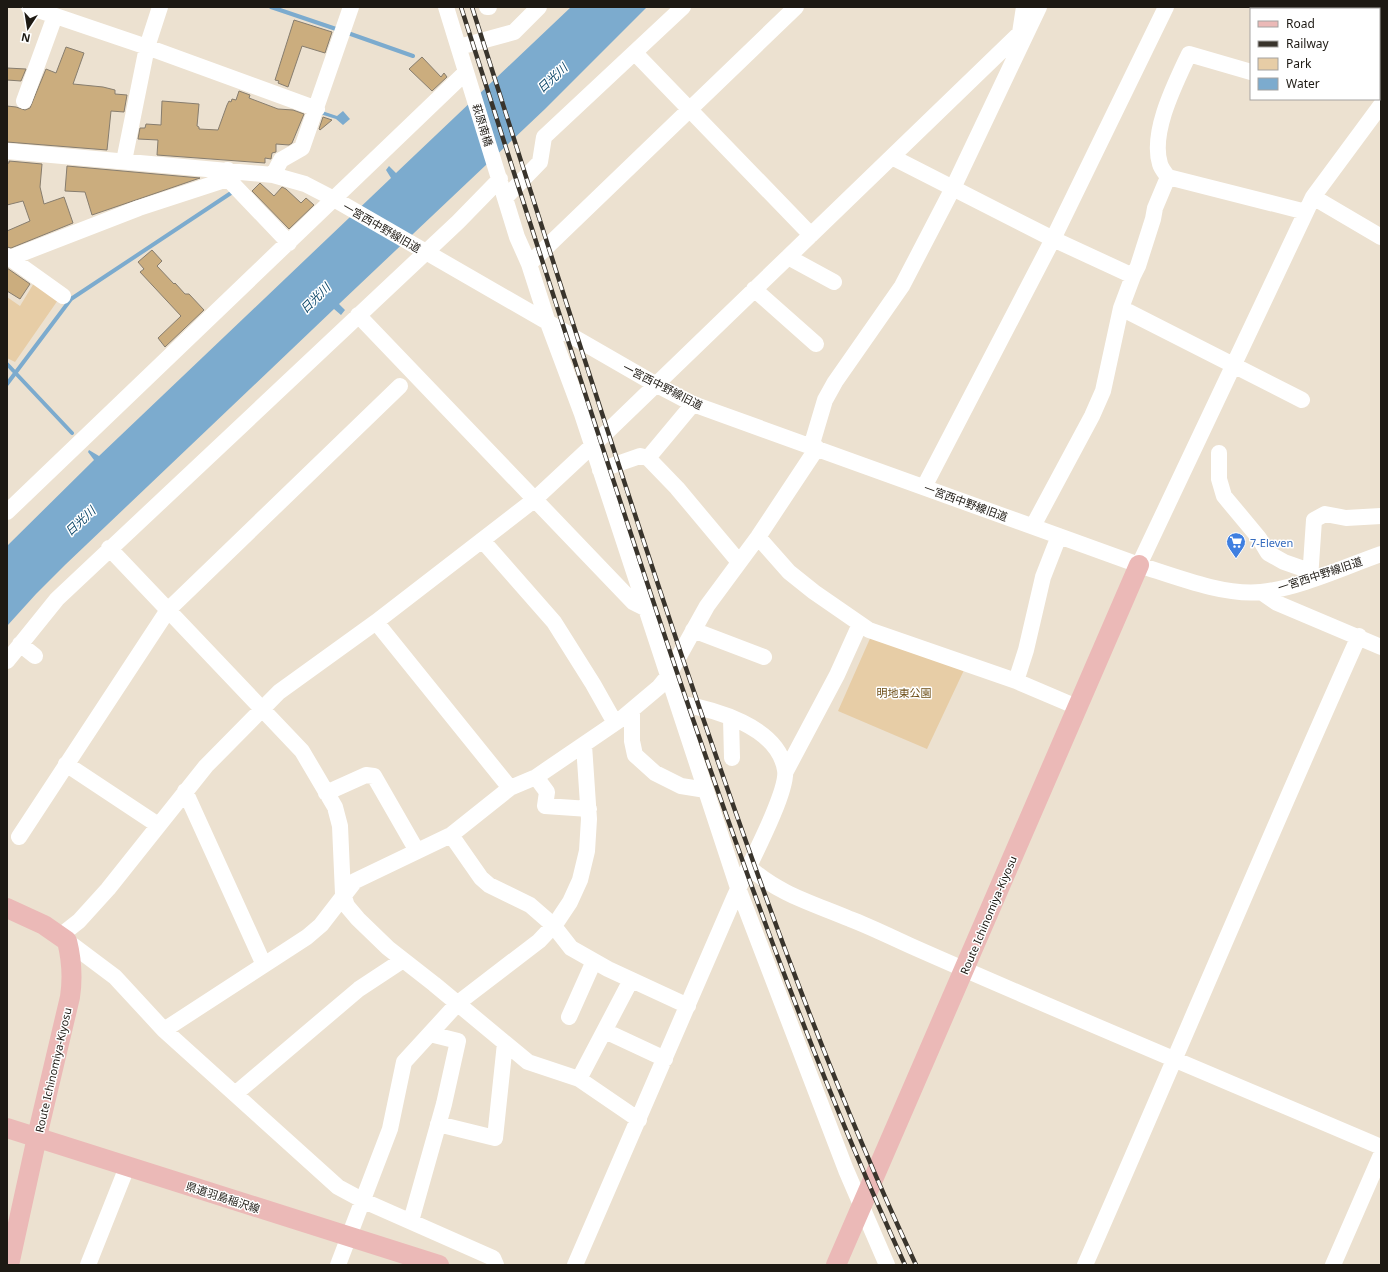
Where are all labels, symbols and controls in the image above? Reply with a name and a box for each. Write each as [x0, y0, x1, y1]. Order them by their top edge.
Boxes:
north arrow [8, 8, 48, 48]
legend [1250, 8, 1380, 100]
text: Road [1286, 15, 1315, 32]
text: N [20, 30, 32, 47]
text: Railway [1286, 35, 1330, 52]
text: Park [1286, 55, 1312, 72]
water label: 日光川 [533, 58, 572, 96]
text: Water [1286, 75, 1320, 92]
street label: 萩原南橋 [469, 102, 497, 148]
street label: 一宮西中野線旧道 [340, 199, 424, 255]
water label: 日光川 [296, 278, 335, 317]
street label: 一宮西中野線旧道 [620, 359, 706, 413]
street label: 一宮西中野線旧道 [922, 480, 1010, 524]
water label: 日光川 [61, 501, 100, 539]
supermarket icon: 7-Eleven [1225, 531, 1247, 559]
place label: 7-Eleven [1250, 535, 1293, 550]
street label: 一宮西中野線旧道 [1276, 553, 1364, 595]
park label: 明地東公園 [877, 685, 932, 700]
street label: Route Ichinomiya-Kiyosu [956, 853, 1020, 977]
street label: Route Ichinomiya-Kiyosu [31, 1006, 75, 1134]
street label: 県道羽島稲沢線 [184, 1178, 262, 1216]

